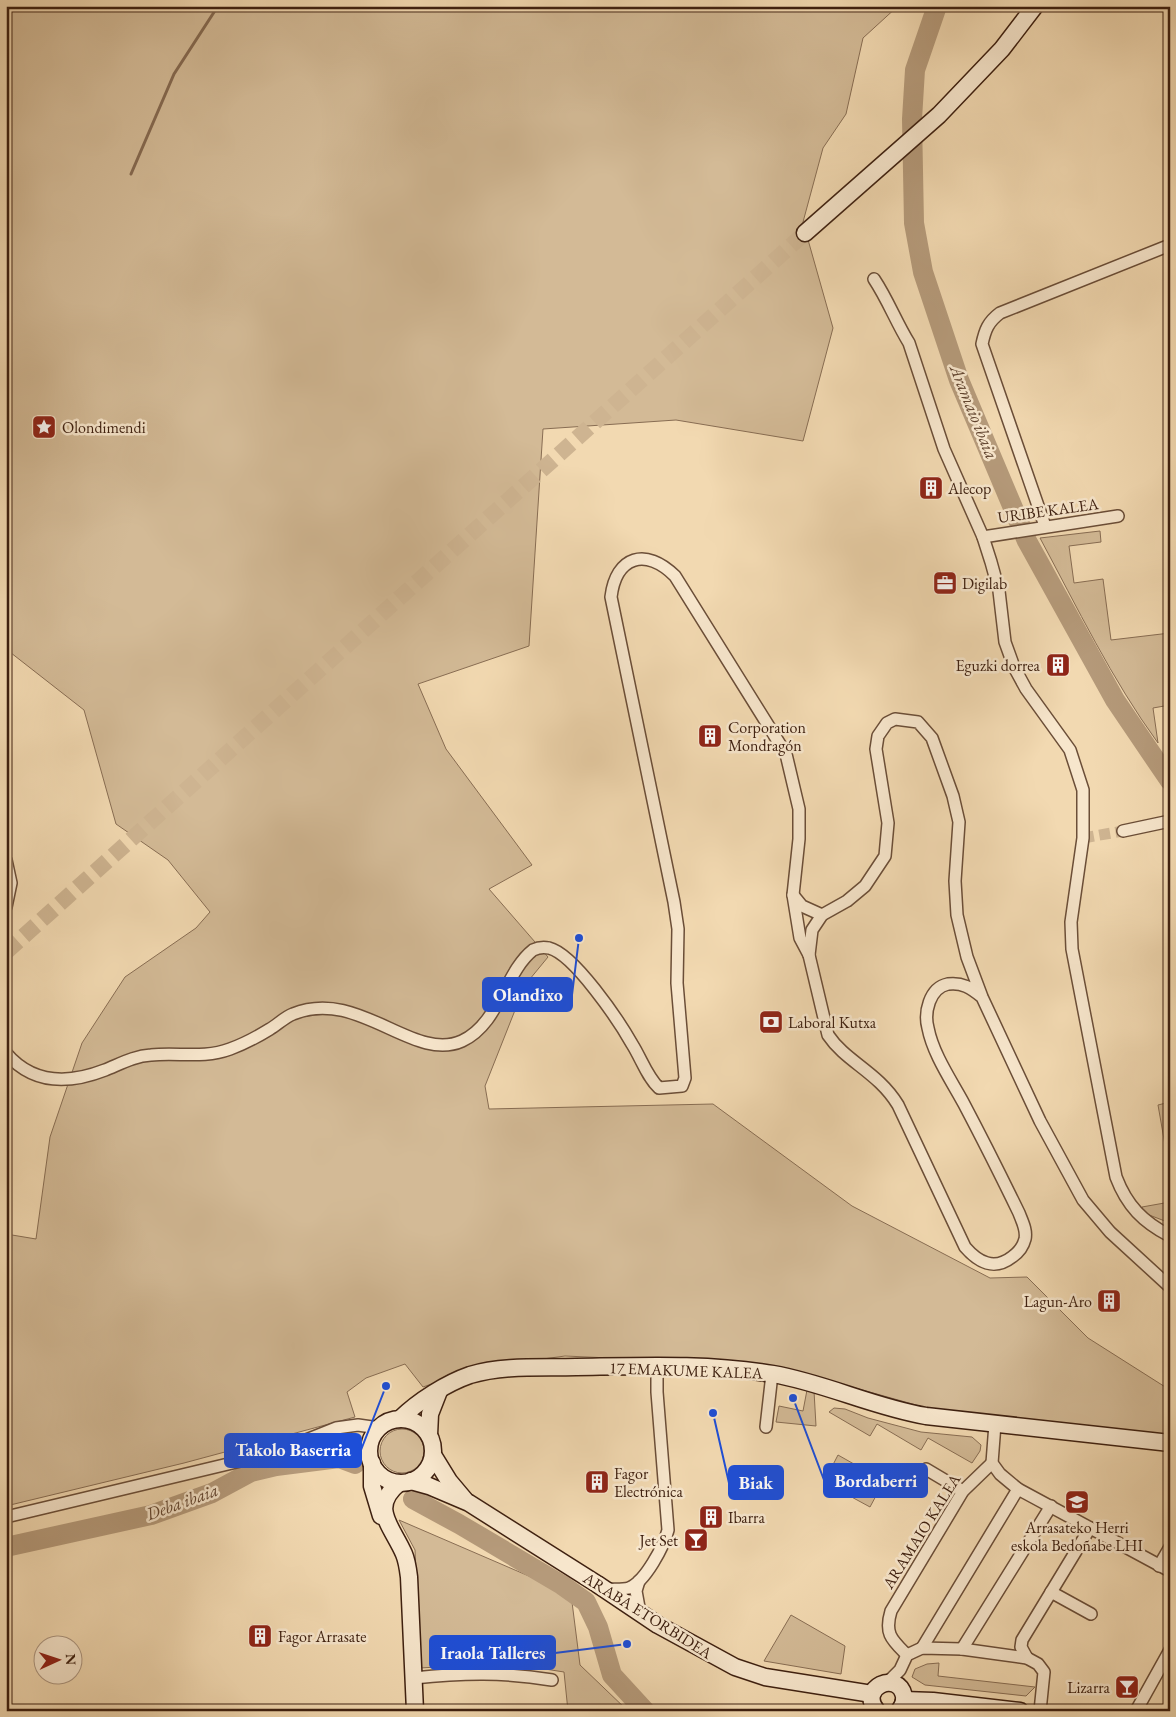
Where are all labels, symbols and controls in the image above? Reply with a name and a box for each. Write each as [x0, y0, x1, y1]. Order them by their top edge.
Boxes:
water label: Aramaio ibaia [944, 359, 1004, 462]
place icon: Olondimendi [31, 414, 57, 440]
place label: Olondimendi [62, 417, 146, 438]
building icon: Alecop [918, 475, 944, 501]
place label: Alecop [947, 478, 991, 499]
street label: URIBE KALEA [996, 493, 1101, 528]
office icon: Digilab [932, 570, 958, 596]
place label: Digilab [962, 573, 1007, 594]
building icon: Eguzki dorrea [1045, 652, 1071, 678]
place label: Eguzki dorrea [956, 655, 1041, 676]
place label: Corporation Mondragón [728, 717, 806, 756]
building icon: Corporation Mondragón [697, 723, 723, 749]
callout: Olandixo [483, 978, 572, 1011]
text: Olandixo [493, 983, 563, 1006]
bank icon: Laboral Kutxa [758, 1009, 784, 1035]
place label: Laboral Kutxa [788, 1012, 877, 1033]
building icon: Lagun-Aro [1096, 1288, 1122, 1314]
place label: Lagun-Aro [1024, 1291, 1092, 1312]
street label: 17 EMAKUME KALEA [609, 1357, 764, 1384]
callout: Takolo Baserria [225, 1434, 361, 1467]
text: Takolo Baserria [235, 1438, 351, 1461]
place label: Fagor Electrónica [614, 1463, 683, 1502]
callout: Bordaberri [824, 1464, 927, 1497]
callout: Biak [729, 1466, 783, 1499]
building icon: Fagor Electrónica [584, 1469, 610, 1495]
text: Bordaberri [835, 1469, 918, 1492]
street label: ARAMAIO KALEA [877, 1469, 966, 1594]
text: Biak [739, 1471, 774, 1494]
water label: Deba ibaia [142, 1478, 221, 1526]
school or university icon: Arrasateko Herri eskola Bedoñabe LHI [1064, 1489, 1090, 1515]
building icon: Ibarra [698, 1504, 724, 1530]
place label: Ibarra [728, 1507, 765, 1528]
place label: Arrasateko Herri eskola Bedoñabe LHI [1011, 1517, 1143, 1556]
bar icon: Jet Set [683, 1527, 709, 1553]
place label: Jet Set [637, 1530, 678, 1551]
street label: ARABA ETORBIDEA [579, 1567, 717, 1664]
building icon: Fagor Arrasate [247, 1623, 273, 1649]
place label: Fagor Arrasate [278, 1626, 366, 1647]
north arrow [32, 1634, 82, 1684]
callout: Iraola Talleres [430, 1636, 555, 1669]
text: Iraola Talleres [440, 1641, 546, 1664]
text: N [62, 1653, 80, 1666]
bar icon: Lizarra [1114, 1674, 1140, 1700]
place label: Lizarra [1067, 1677, 1111, 1698]

